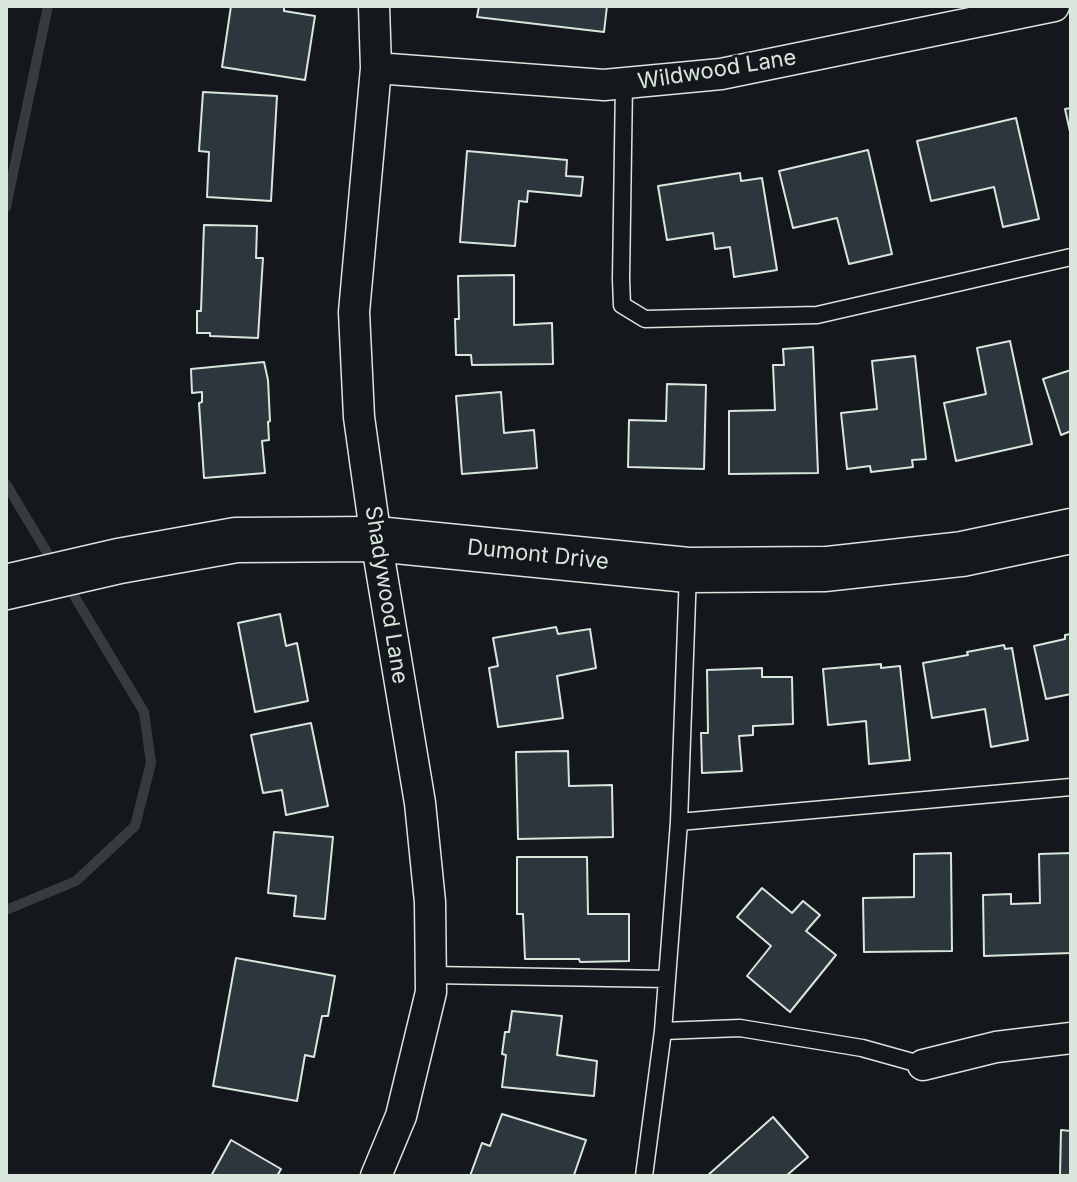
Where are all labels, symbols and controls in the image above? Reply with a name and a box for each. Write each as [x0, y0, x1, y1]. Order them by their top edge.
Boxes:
street label: Wildwood Lane [636, 44, 798, 96]
street label: Shadywood Lane [359, 504, 413, 686]
street label: Dumont Drive [466, 534, 610, 576]

